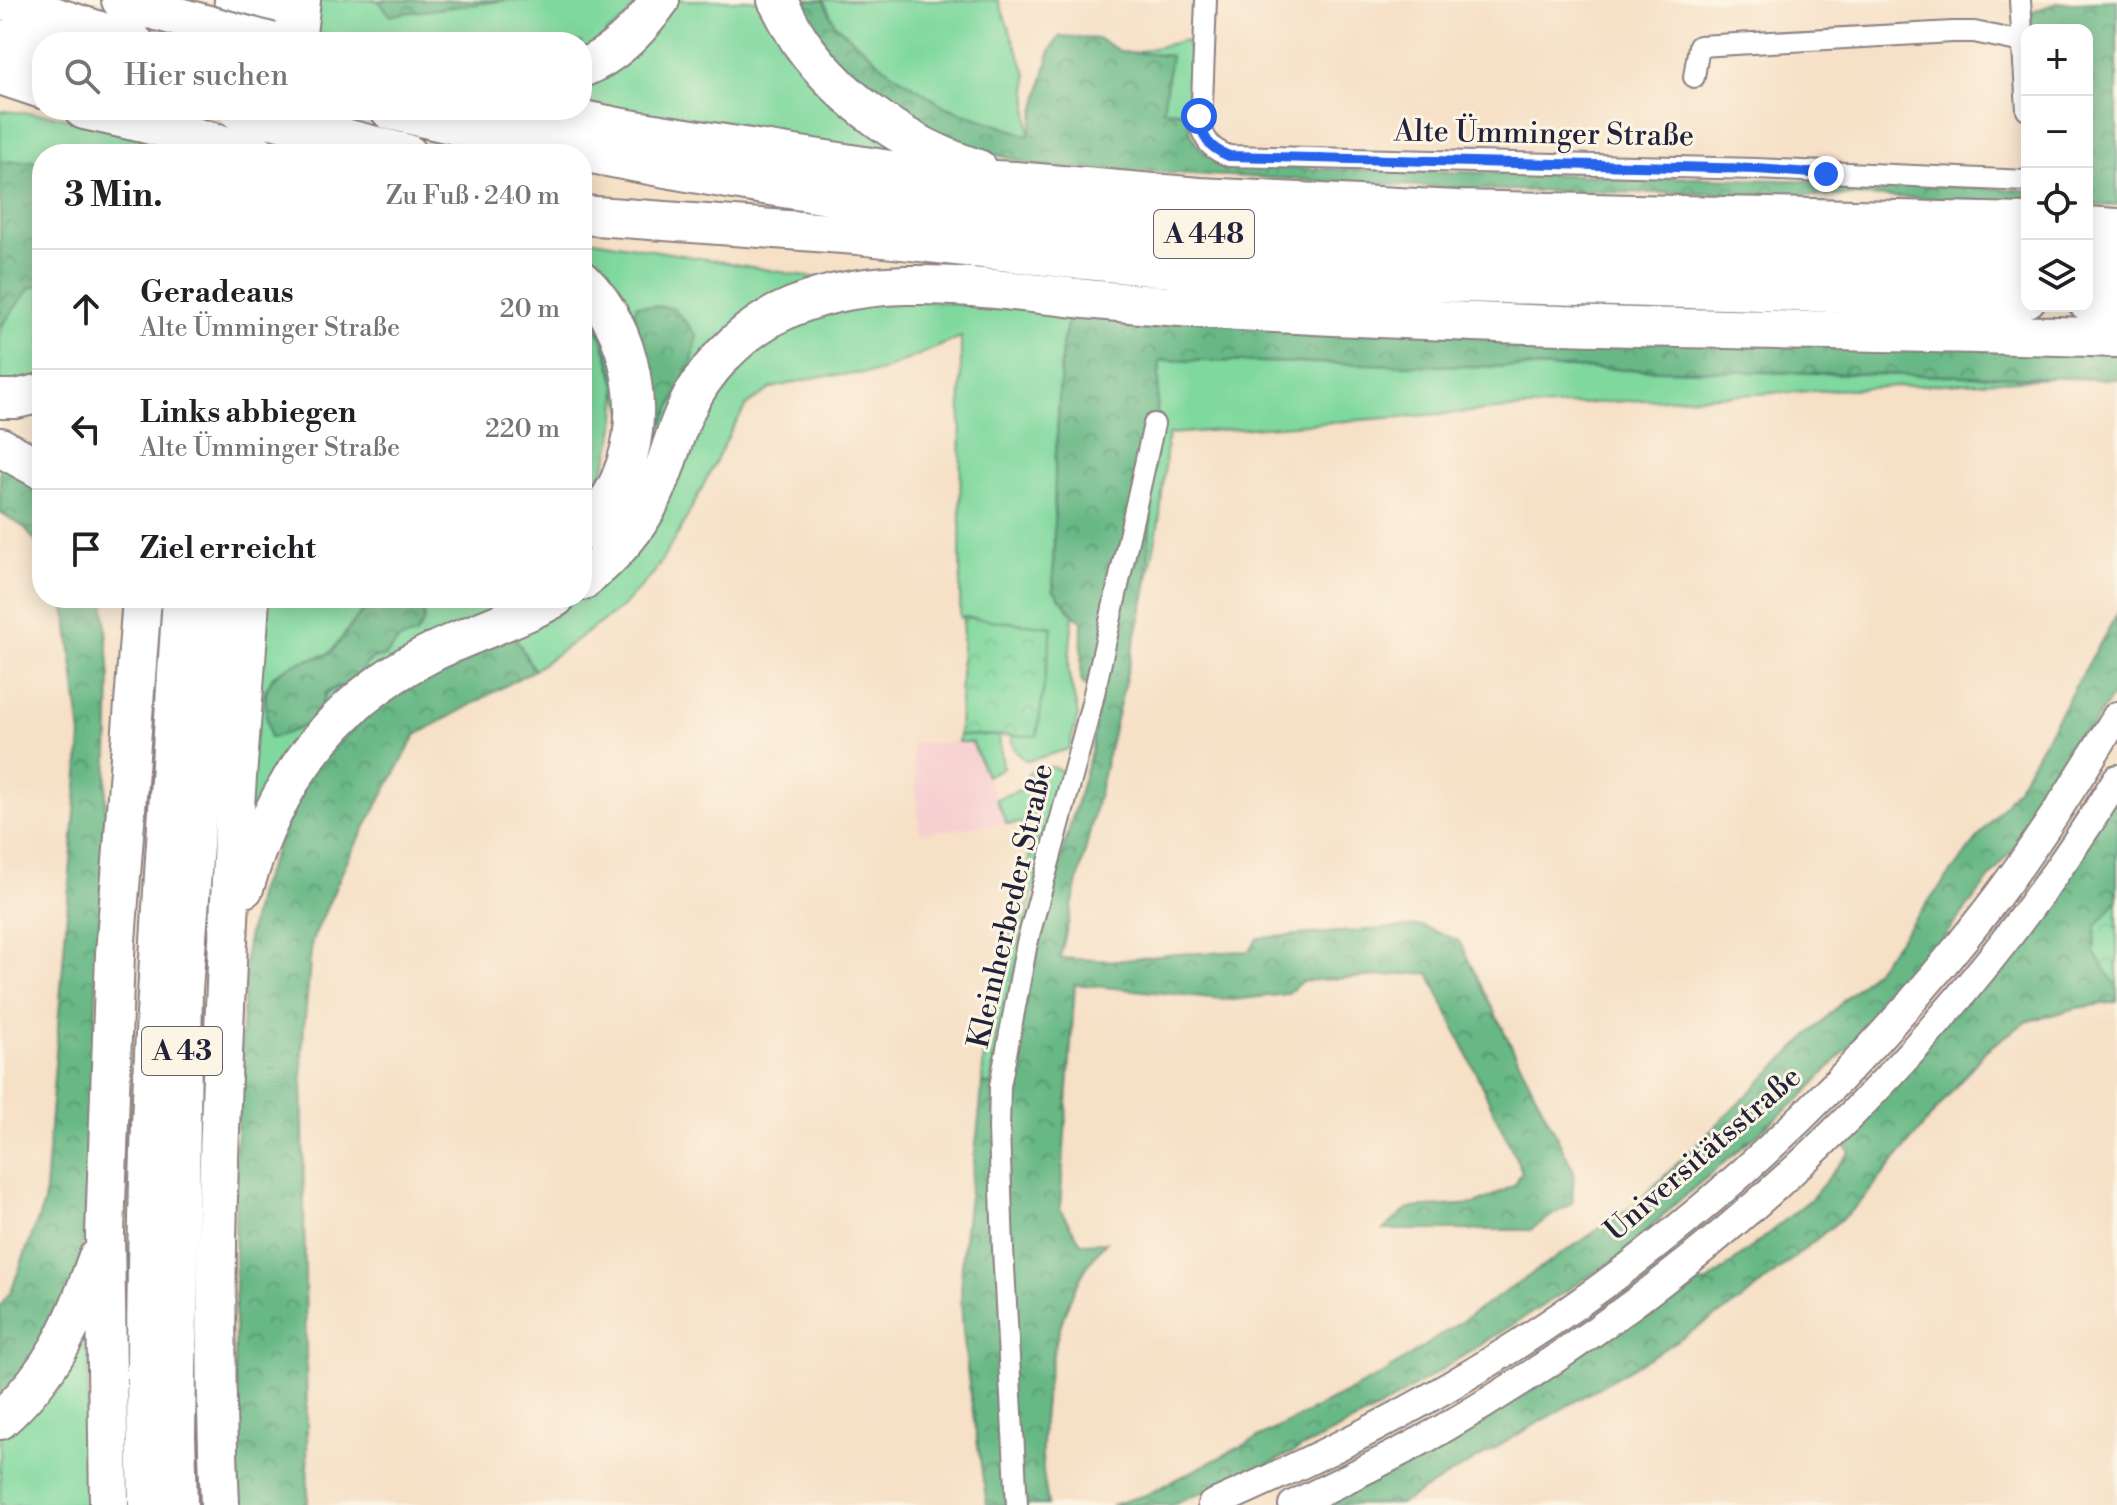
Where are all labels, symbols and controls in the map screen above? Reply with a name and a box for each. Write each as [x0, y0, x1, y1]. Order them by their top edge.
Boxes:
map controls [2021, 24, 2093, 312]
button: + [2021, 24, 2093, 96]
search box [32, 32, 592, 120]
icon: search [60, 54, 104, 98]
text: Hier suchen [124, 57, 288, 95]
button: − [2021, 96, 2093, 168]
route start [1181, 98, 1217, 134]
street label: Alte Ümminger Straße [1393, 111, 1694, 156]
route end [1808, 156, 1844, 192]
button: locate [2021, 168, 2093, 240]
text: 3 Min. [64, 175, 162, 217]
text: Zu Fuß · 240 m [386, 180, 560, 212]
road number: A 448 [1154, 210, 1254, 258]
button: layers [2021, 240, 2093, 312]
text: Geradeaus [140, 274, 294, 312]
icon: ahead [64, 287, 108, 331]
text: 20 m [500, 293, 560, 325]
text: Alte Ümminger Straße [140, 312, 400, 344]
text: Links abbiegen [140, 394, 356, 432]
icon: left [64, 407, 108, 451]
text: 220 m [485, 413, 560, 445]
text: Alte Ümminger Straße [140, 432, 400, 464]
icon: arrive [64, 527, 108, 571]
text: Ziel erreicht [140, 530, 316, 568]
street label: Kleinherbeder Straße [960, 760, 1062, 1052]
road number: A 43 [142, 1027, 222, 1075]
street label: Universitätsstraße [1597, 1058, 1809, 1250]

